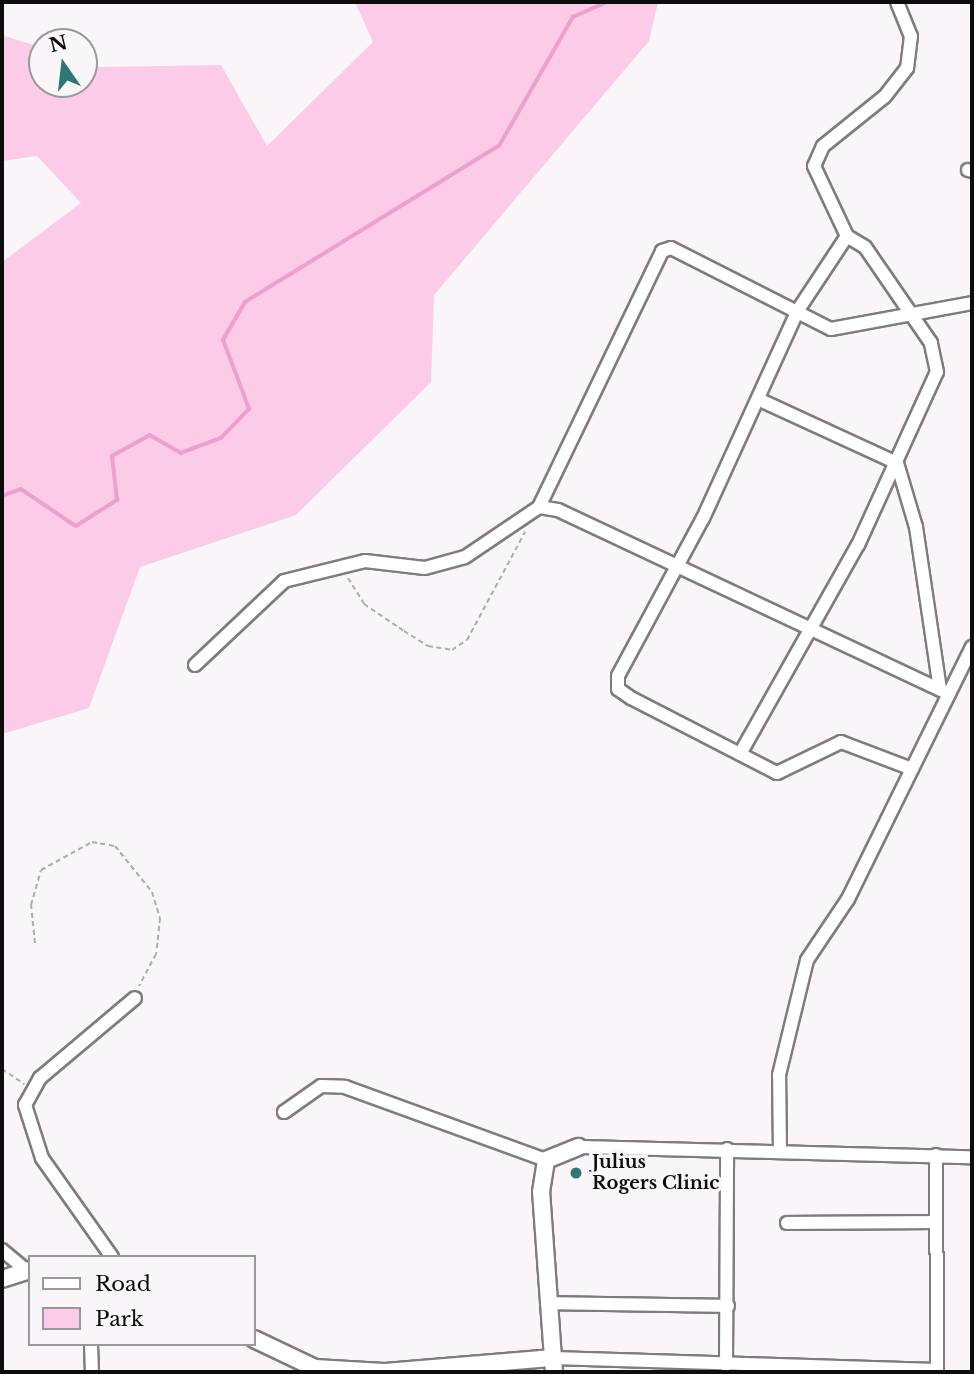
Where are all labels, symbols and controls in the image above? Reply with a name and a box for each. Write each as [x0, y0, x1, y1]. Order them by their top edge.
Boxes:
north arrow [28, 28, 98, 98]
text: N [47, 31, 70, 57]
place label: Julius Rogers Clinic [592, 1152, 719, 1194]
marker: Julius Rogers Clinic [566, 1163, 586, 1183]
legend [28, 1255, 256, 1346]
text: Road [95, 1271, 151, 1297]
text: Park [95, 1306, 144, 1332]

